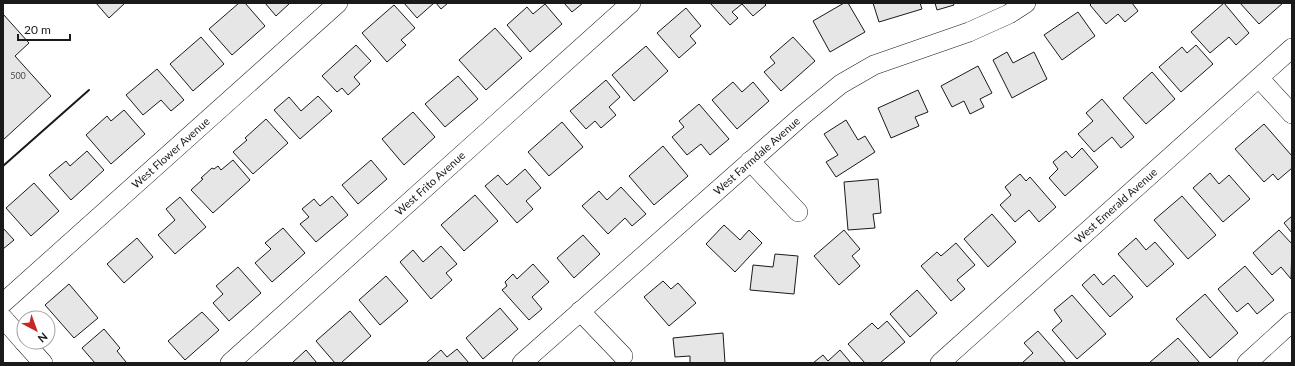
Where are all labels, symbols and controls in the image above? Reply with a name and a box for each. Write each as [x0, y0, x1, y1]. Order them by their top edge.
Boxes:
scale bar [18, 16, 70, 42]
text: 20 m [24, 22, 51, 37]
house number: 500 [10, 70, 26, 81]
street label: West Flower Avenue [129, 114, 212, 191]
street label: West Farmdale Avenue [710, 114, 802, 197]
street label: West Frito Avenue [392, 148, 468, 218]
street label: West Emerald Avenue [1072, 165, 1160, 246]
north arrow [16, 310, 56, 350]
text: N [35, 330, 50, 346]

